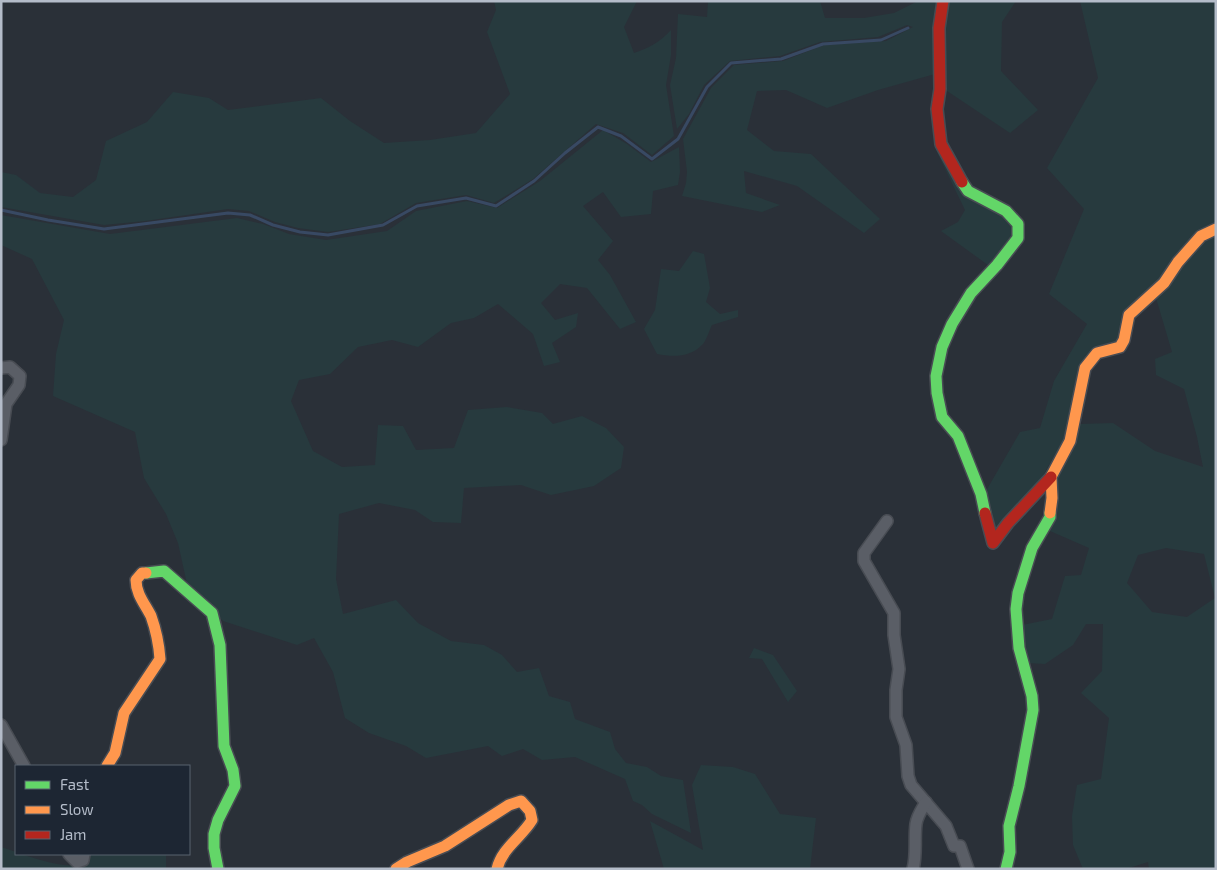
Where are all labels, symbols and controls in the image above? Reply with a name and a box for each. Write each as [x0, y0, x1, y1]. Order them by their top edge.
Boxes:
legend [15, 765, 190, 855]
text: Fast [60, 775, 90, 793]
text: Slow [60, 800, 94, 818]
text: Jam [60, 825, 86, 843]

